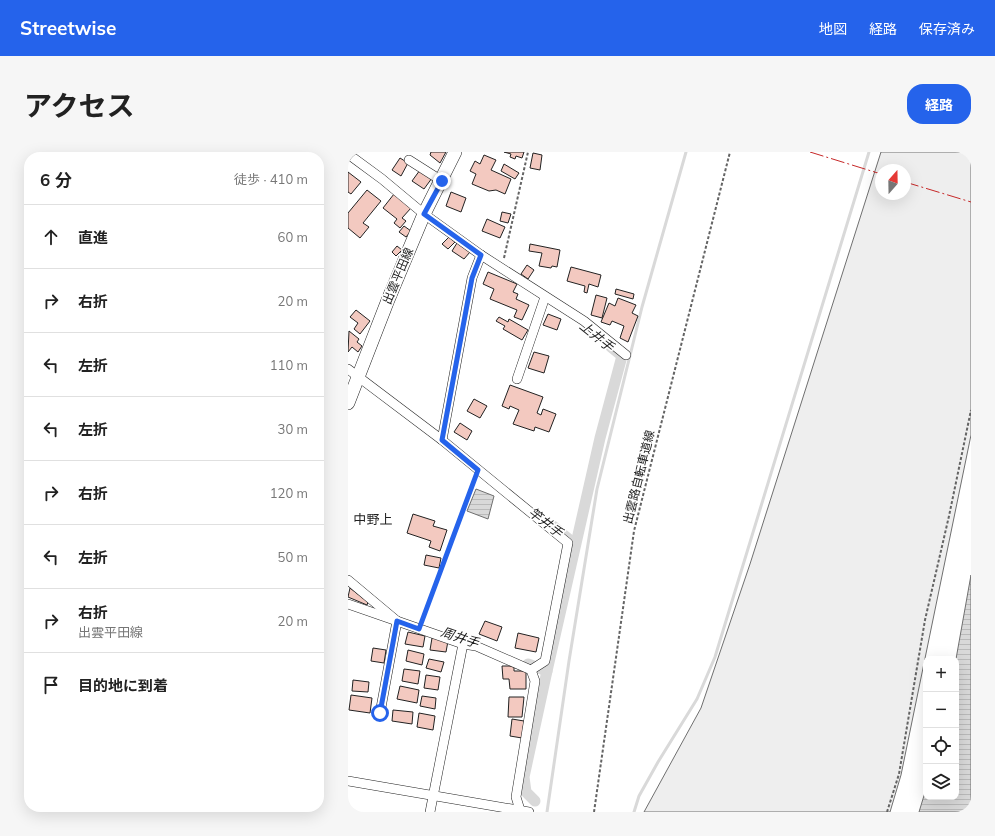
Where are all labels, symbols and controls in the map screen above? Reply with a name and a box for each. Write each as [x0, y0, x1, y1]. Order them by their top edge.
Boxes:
text: Streetwise [20, 16, 116, 40]
text: 地図 [819, 20, 847, 38]
text: 経路 [869, 20, 897, 38]
text: 保存済み [919, 20, 975, 38]
button: 経路 [907, 84, 971, 124]
text: アクセス [24, 88, 135, 123]
north arrow [875, 164, 911, 200]
text: 6 分 [40, 169, 72, 190]
text: 徒歩 · 410 m [234, 171, 308, 187]
route end [433, 172, 451, 190]
icon: ahead [40, 226, 62, 248]
text: 直進 [78, 228, 108, 247]
text: 60 m [278, 229, 308, 245]
street label: 出雲平田線 [379, 245, 416, 306]
icon: right [40, 290, 62, 312]
text: 右折 [78, 292, 108, 311]
text: 20 m [278, 293, 308, 309]
water label: 上井手 [577, 318, 618, 355]
icon: left [40, 354, 62, 376]
text: 左折 [78, 356, 108, 375]
text: 110 m [270, 357, 308, 373]
icon: left [40, 418, 62, 440]
text: 左折 [78, 420, 108, 439]
text: 30 m [278, 421, 308, 437]
street label: 出雲路自転車道線 [620, 428, 657, 525]
icon: right [40, 482, 62, 504]
text: 右折 [78, 484, 108, 503]
text: 120 m [270, 485, 308, 501]
water label: 竿井手 [526, 504, 567, 541]
district label: 中野上 [353, 511, 393, 527]
icon: left [40, 546, 62, 568]
text: 左折 [78, 548, 108, 567]
text: 50 m [278, 549, 308, 565]
text: 右折 [78, 603, 108, 622]
icon: right [40, 610, 62, 632]
text: 20 m [278, 613, 308, 629]
water label: 周井手 [439, 623, 482, 651]
text: 出雲平田線 [78, 624, 143, 640]
map controls [923, 656, 959, 800]
button: + [923, 656, 959, 692]
icon: arrive [40, 674, 62, 696]
text: 目的地に到着 [78, 676, 168, 695]
button: − [923, 692, 959, 728]
route start [371, 704, 389, 722]
button: locate [923, 728, 959, 764]
button: layers [923, 764, 959, 800]

